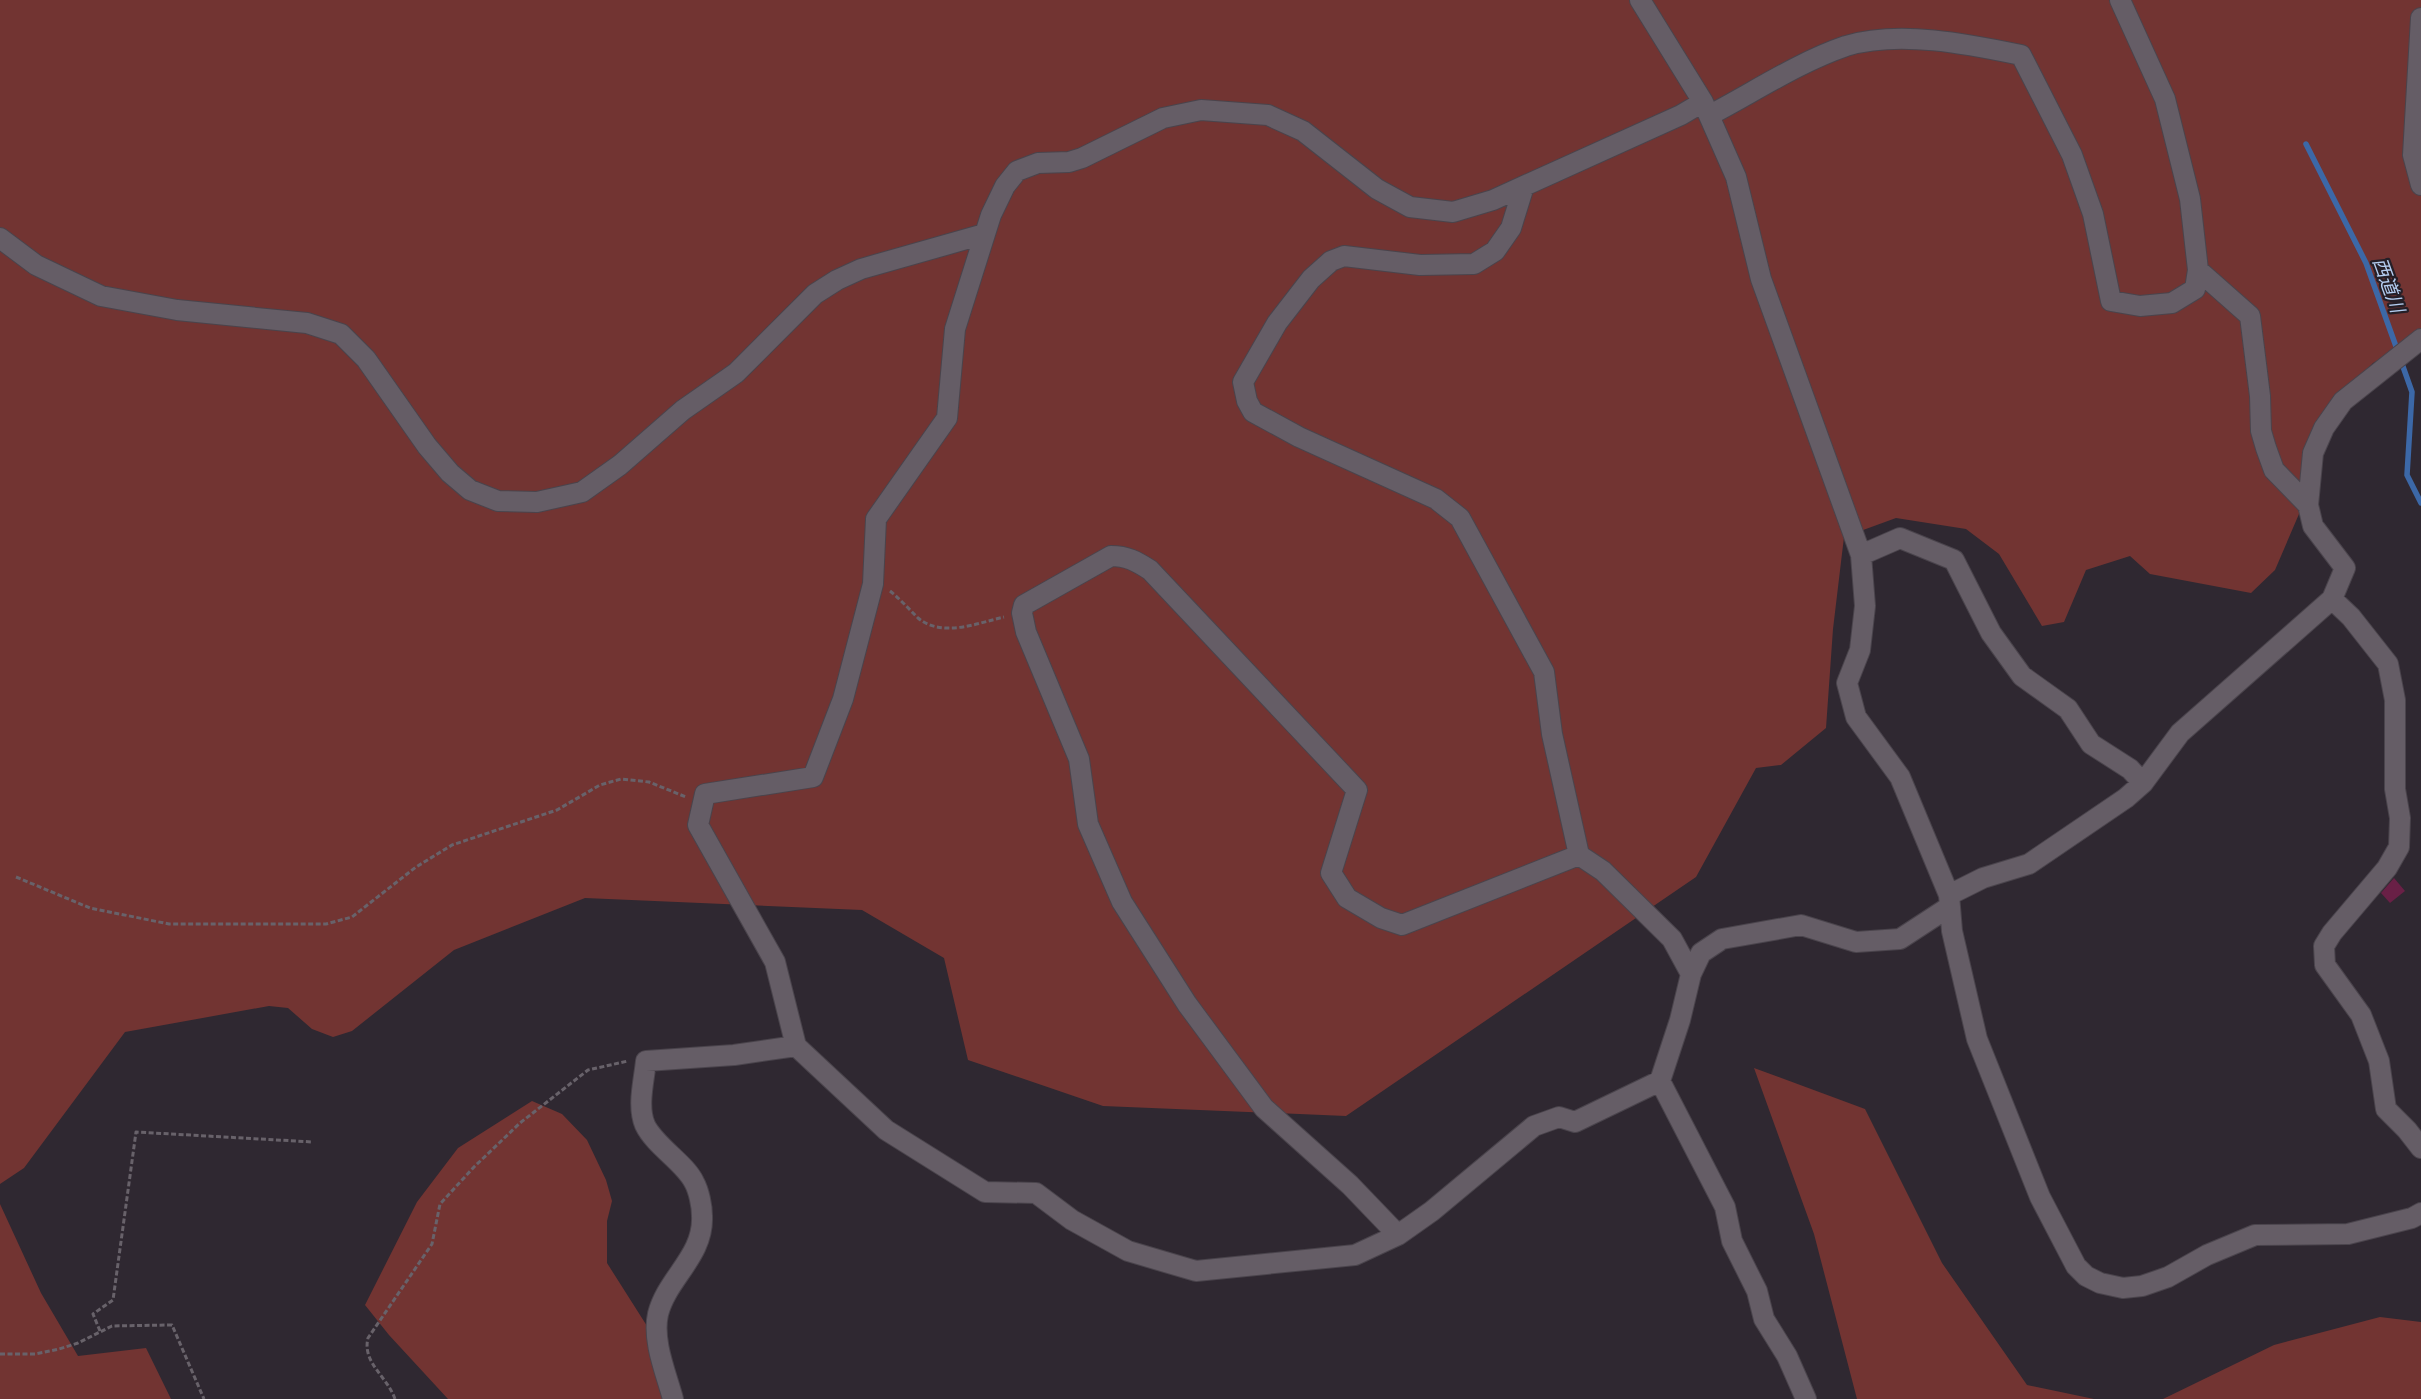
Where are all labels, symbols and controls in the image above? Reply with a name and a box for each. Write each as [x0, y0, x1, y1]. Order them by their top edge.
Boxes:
water label: 西道川 [2369, 254, 2411, 317]

